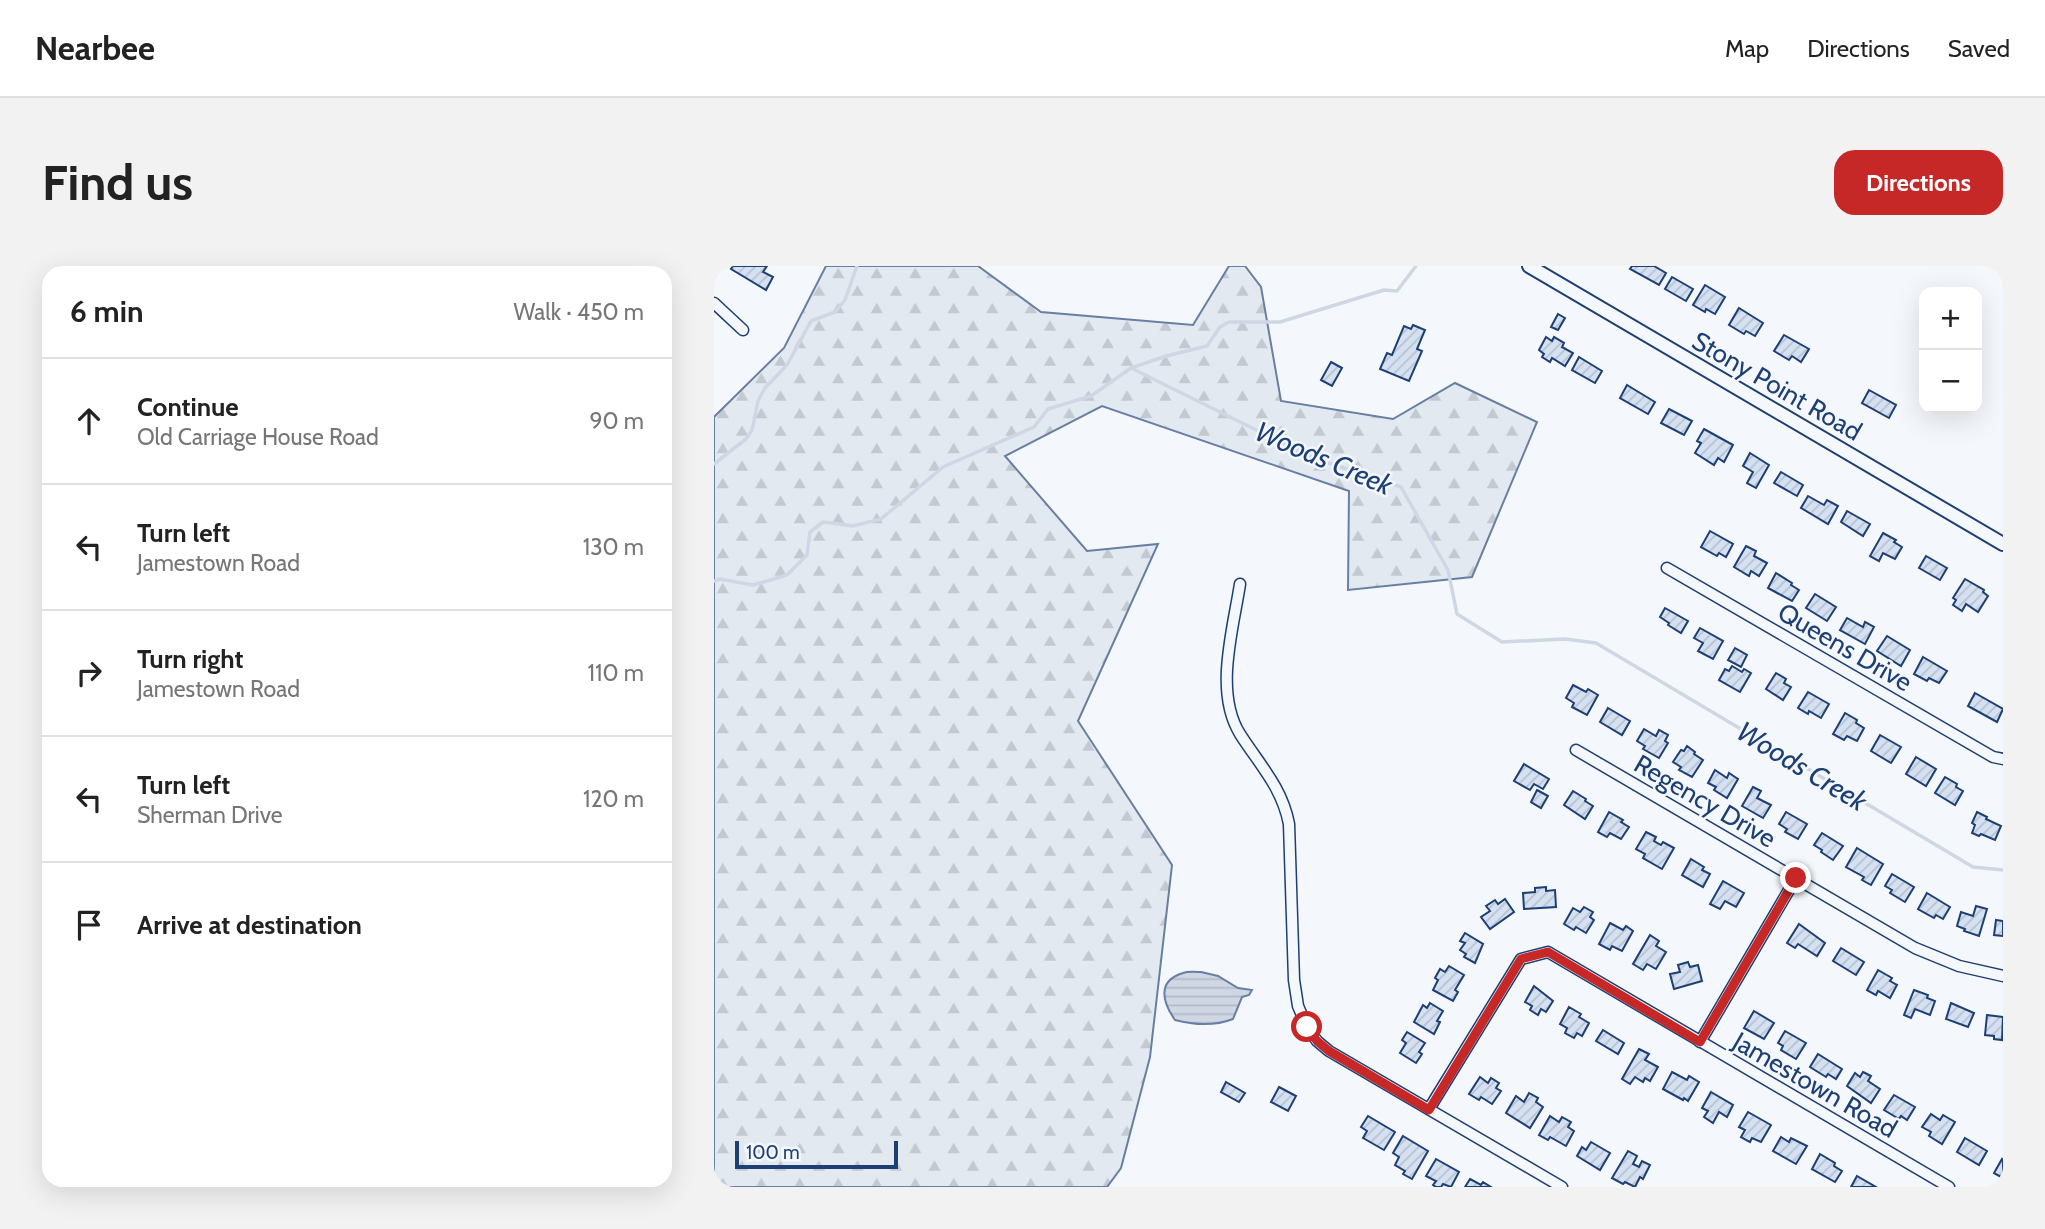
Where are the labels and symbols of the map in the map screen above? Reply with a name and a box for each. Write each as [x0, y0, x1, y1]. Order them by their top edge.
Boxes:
street label: Stony Point Road [1686, 324, 1868, 448]
water label: Woods Creek [1250, 414, 1399, 503]
street label: Queens Drive [1772, 596, 1918, 698]
water label: Woods Creek [1731, 714, 1874, 819]
street label: Regency Drive [1628, 748, 1782, 854]
route end [1780, 862, 1811, 893]
route start [1291, 1011, 1322, 1042]
street label: Jamestown Road [1726, 1025, 1903, 1145]
scale bar [735, 1138, 898, 1170]

